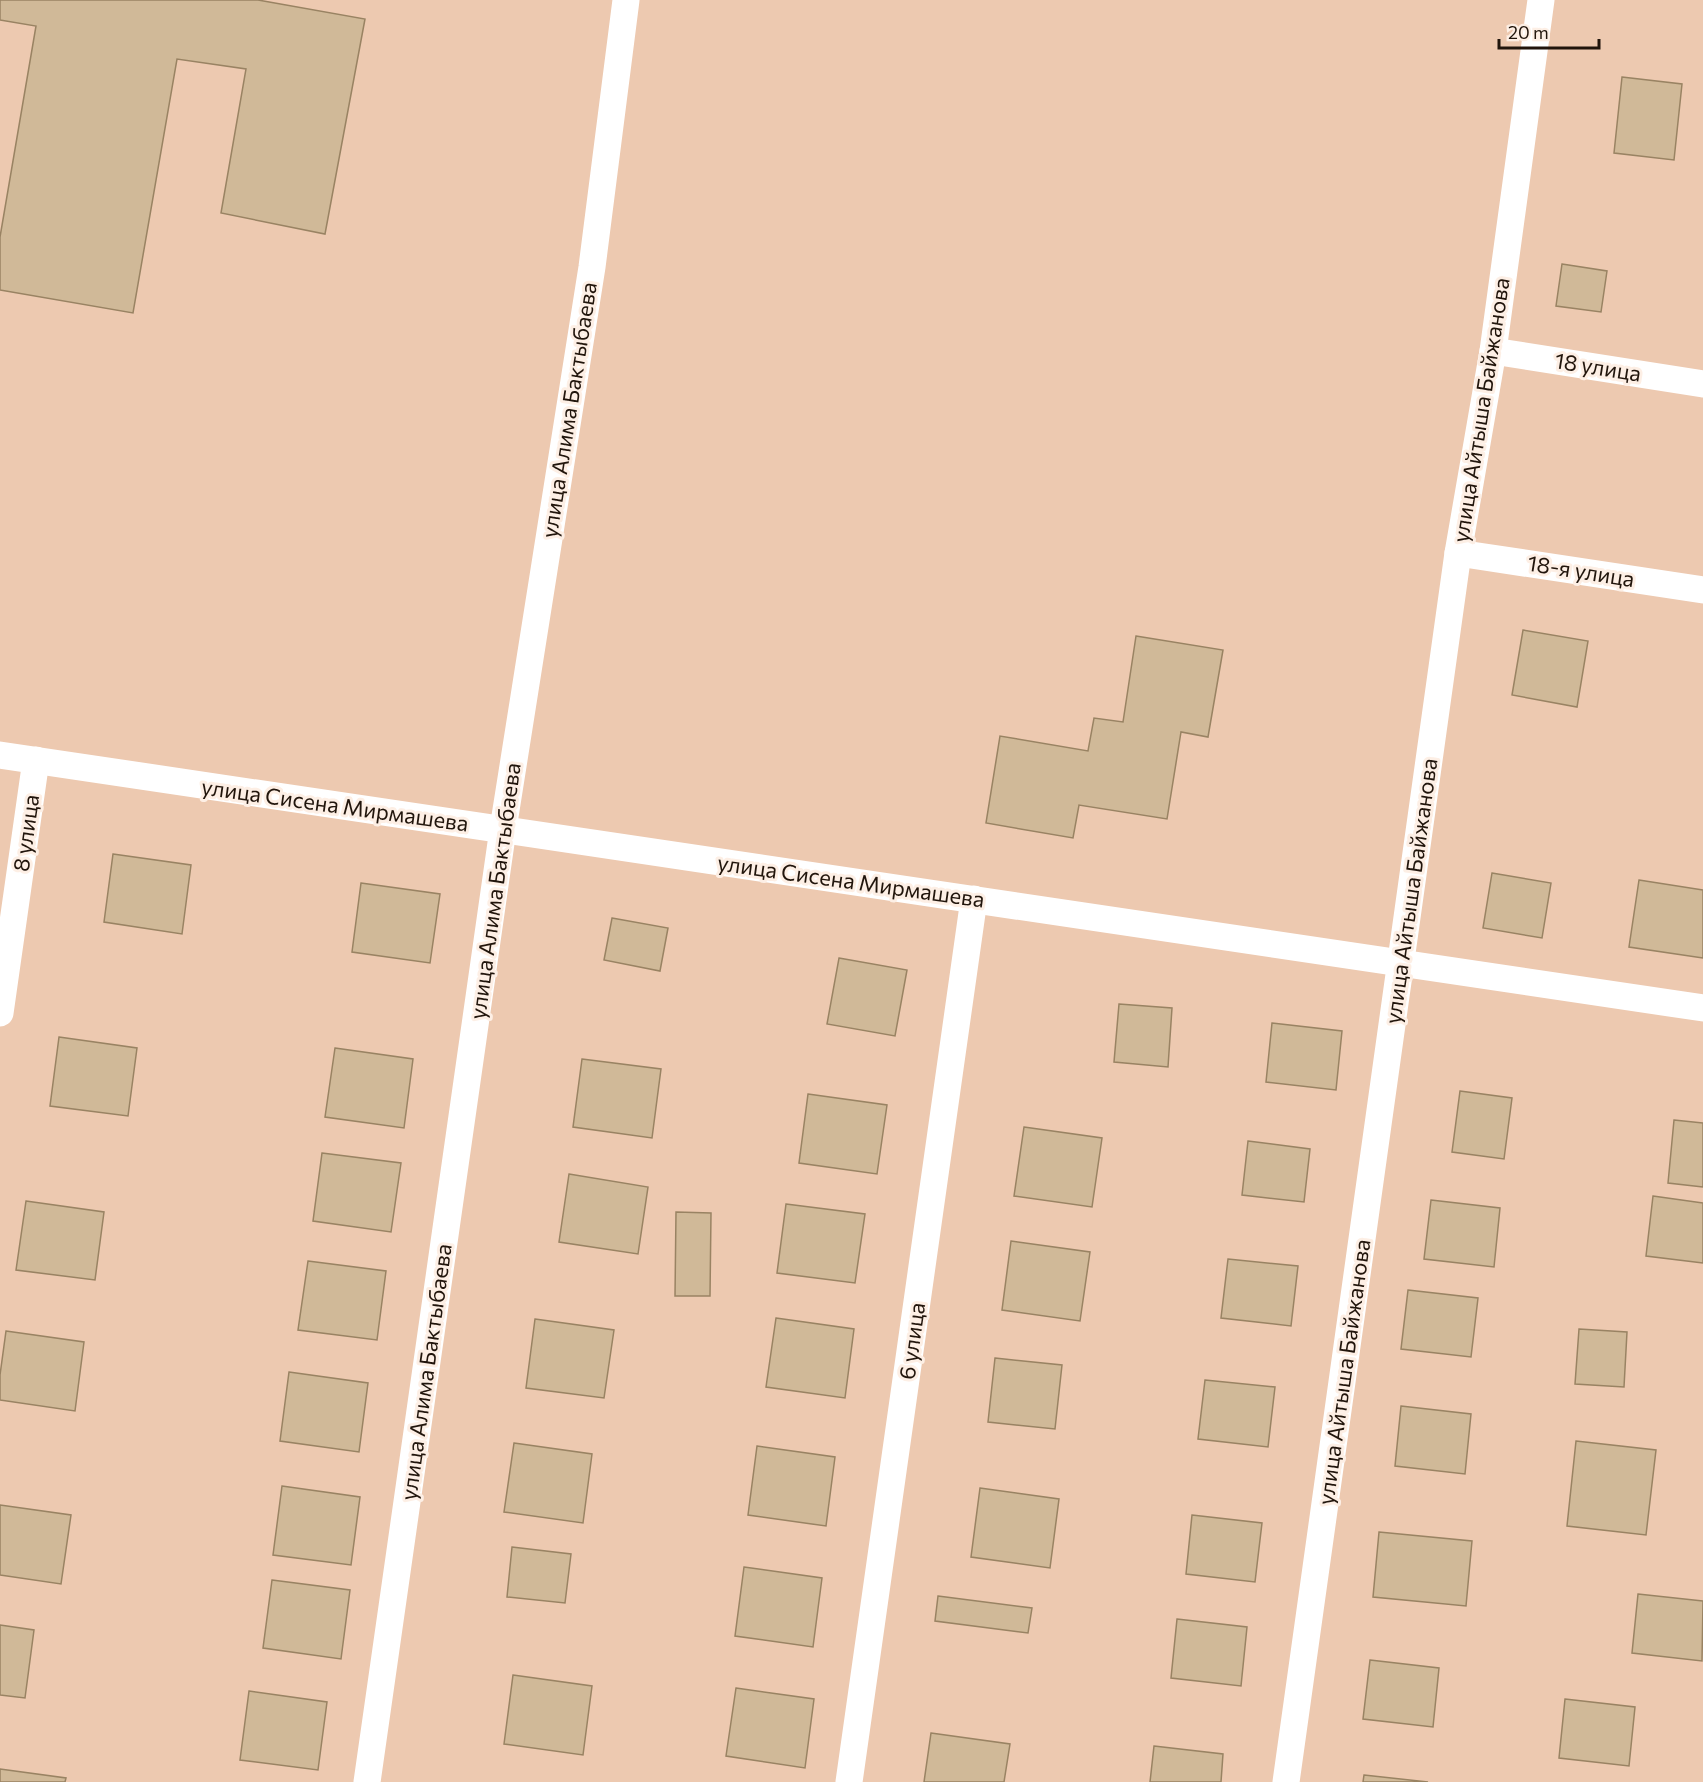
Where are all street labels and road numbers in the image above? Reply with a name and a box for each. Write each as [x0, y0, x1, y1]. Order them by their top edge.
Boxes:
street label: улица Айтыша Байжанова [1446, 276, 1515, 544]
street label: улица Алима Бактыбаева [535, 280, 602, 540]
street label: 18 улица [1553, 346, 1643, 387]
street label: 18-я улица [1526, 549, 1637, 592]
street label: улица Айтыша Байжанова [1379, 756, 1443, 1025]
street label: улица Алима Бактыбаева [463, 761, 526, 1021]
street label: улица Сисена Мирмашева [200, 772, 470, 837]
street label: 8 улица [7, 793, 44, 873]
street label: улица Сисена Мирмашева [716, 848, 986, 913]
street label: улица Айтыша Байжанова [1312, 1237, 1376, 1506]
street label: улица Алима Бактыбаева [394, 1242, 457, 1502]
street label: 6 улица [893, 1301, 930, 1381]

